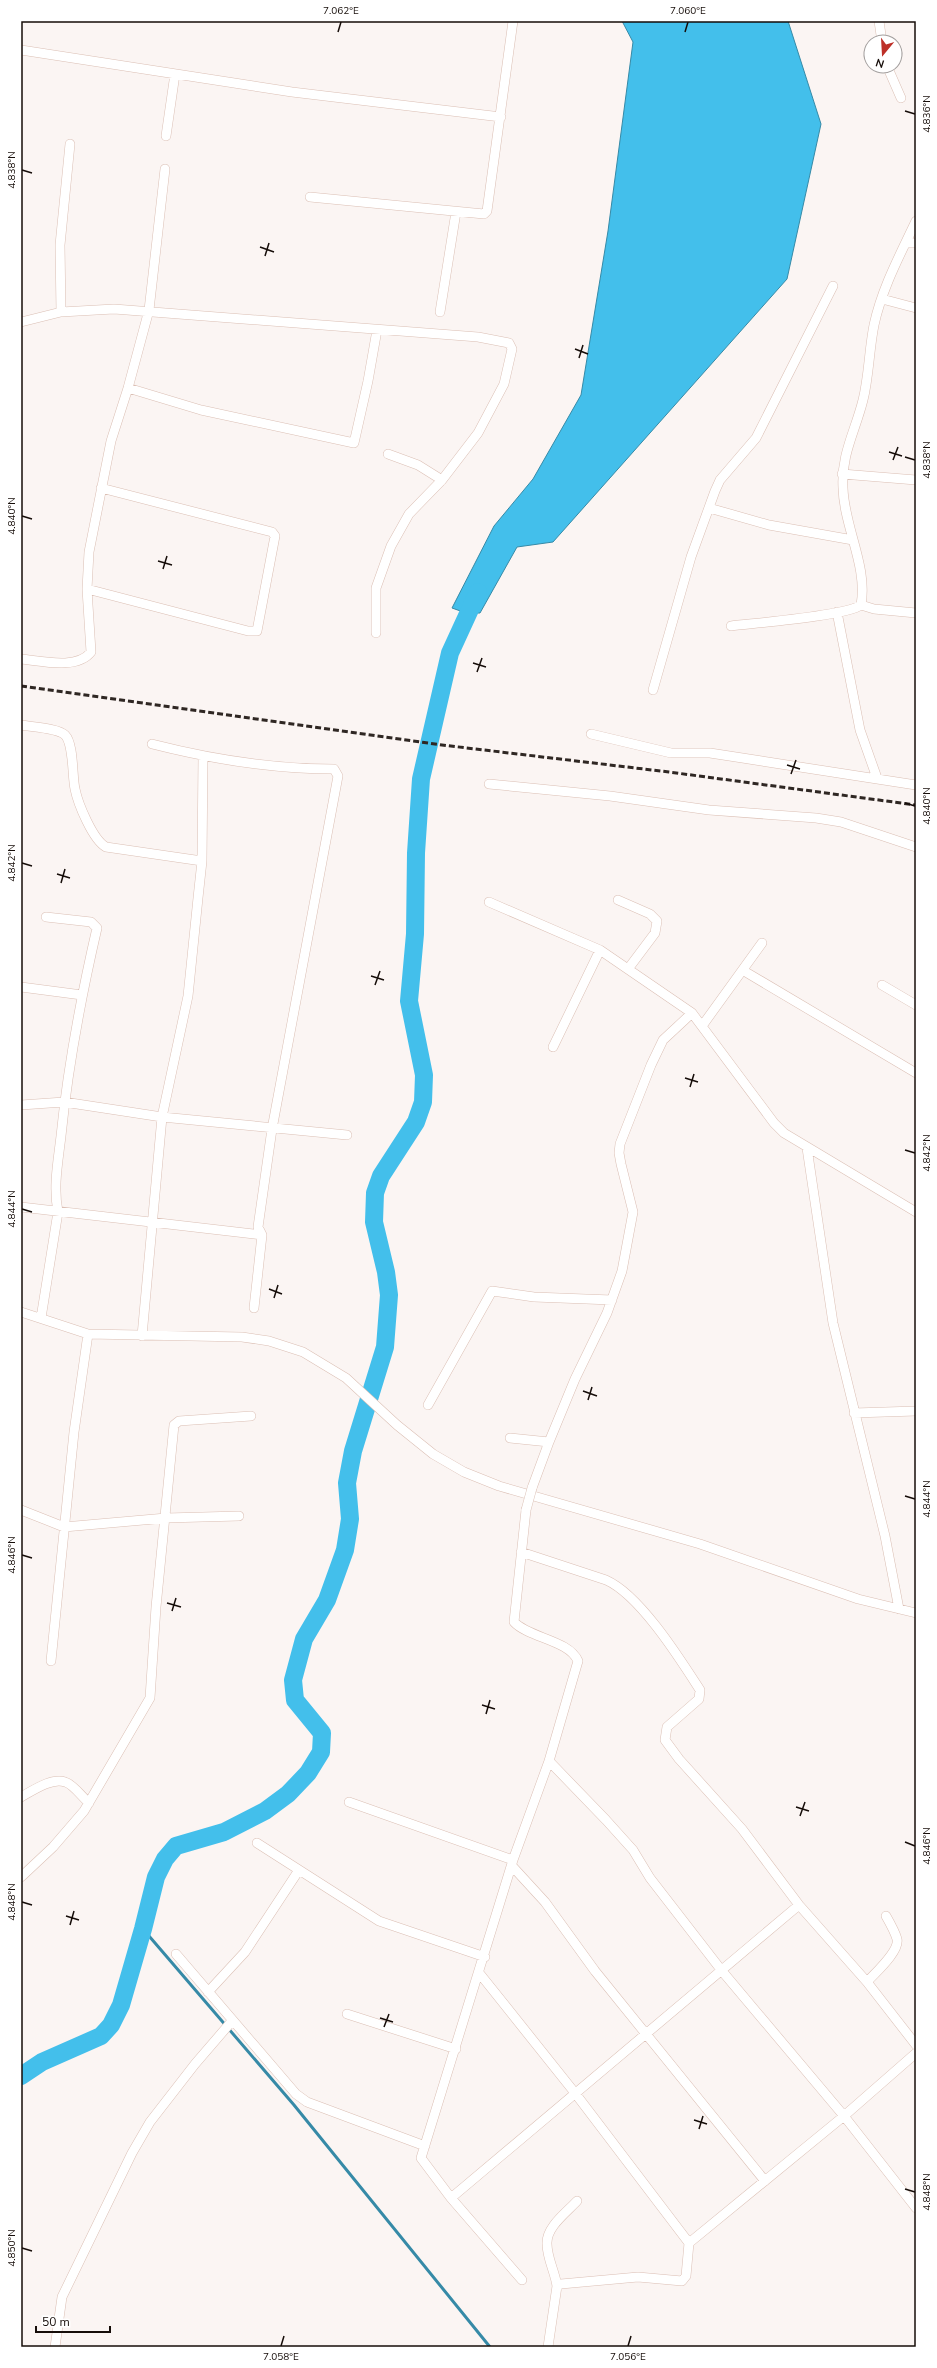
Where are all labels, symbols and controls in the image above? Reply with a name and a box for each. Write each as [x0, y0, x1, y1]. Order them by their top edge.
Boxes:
text: 7.062°E [323, 4, 359, 18]
text: 7.060°E [670, 4, 706, 18]
north arrow [863, 34, 903, 74]
text: N [874, 55, 886, 71]
text: 4.836°N [920, 95, 934, 133]
text: 4.838°N [5, 151, 19, 189]
text: 4.838°N [920, 441, 934, 479]
text: 4.840°N [5, 497, 19, 535]
text: 4.840°N [920, 787, 934, 825]
text: 4.842°N [5, 844, 19, 882]
text: 4.842°N [920, 1134, 934, 1172]
text: 4.844°N [5, 1190, 19, 1228]
text: 4.844°N [920, 1480, 934, 1518]
text: 4.846°N [5, 1536, 19, 1574]
text: 4.846°N [920, 1827, 934, 1865]
text: 4.848°N [5, 1883, 19, 1921]
text: 4.848°N [920, 2173, 934, 2211]
text: 4.850°N [5, 2229, 19, 2267]
scale bar [36, 2308, 110, 2334]
text: 50 m [42, 2314, 70, 2330]
text: 7.058°E [263, 2350, 299, 2364]
text: 7.056°E [610, 2350, 646, 2364]

